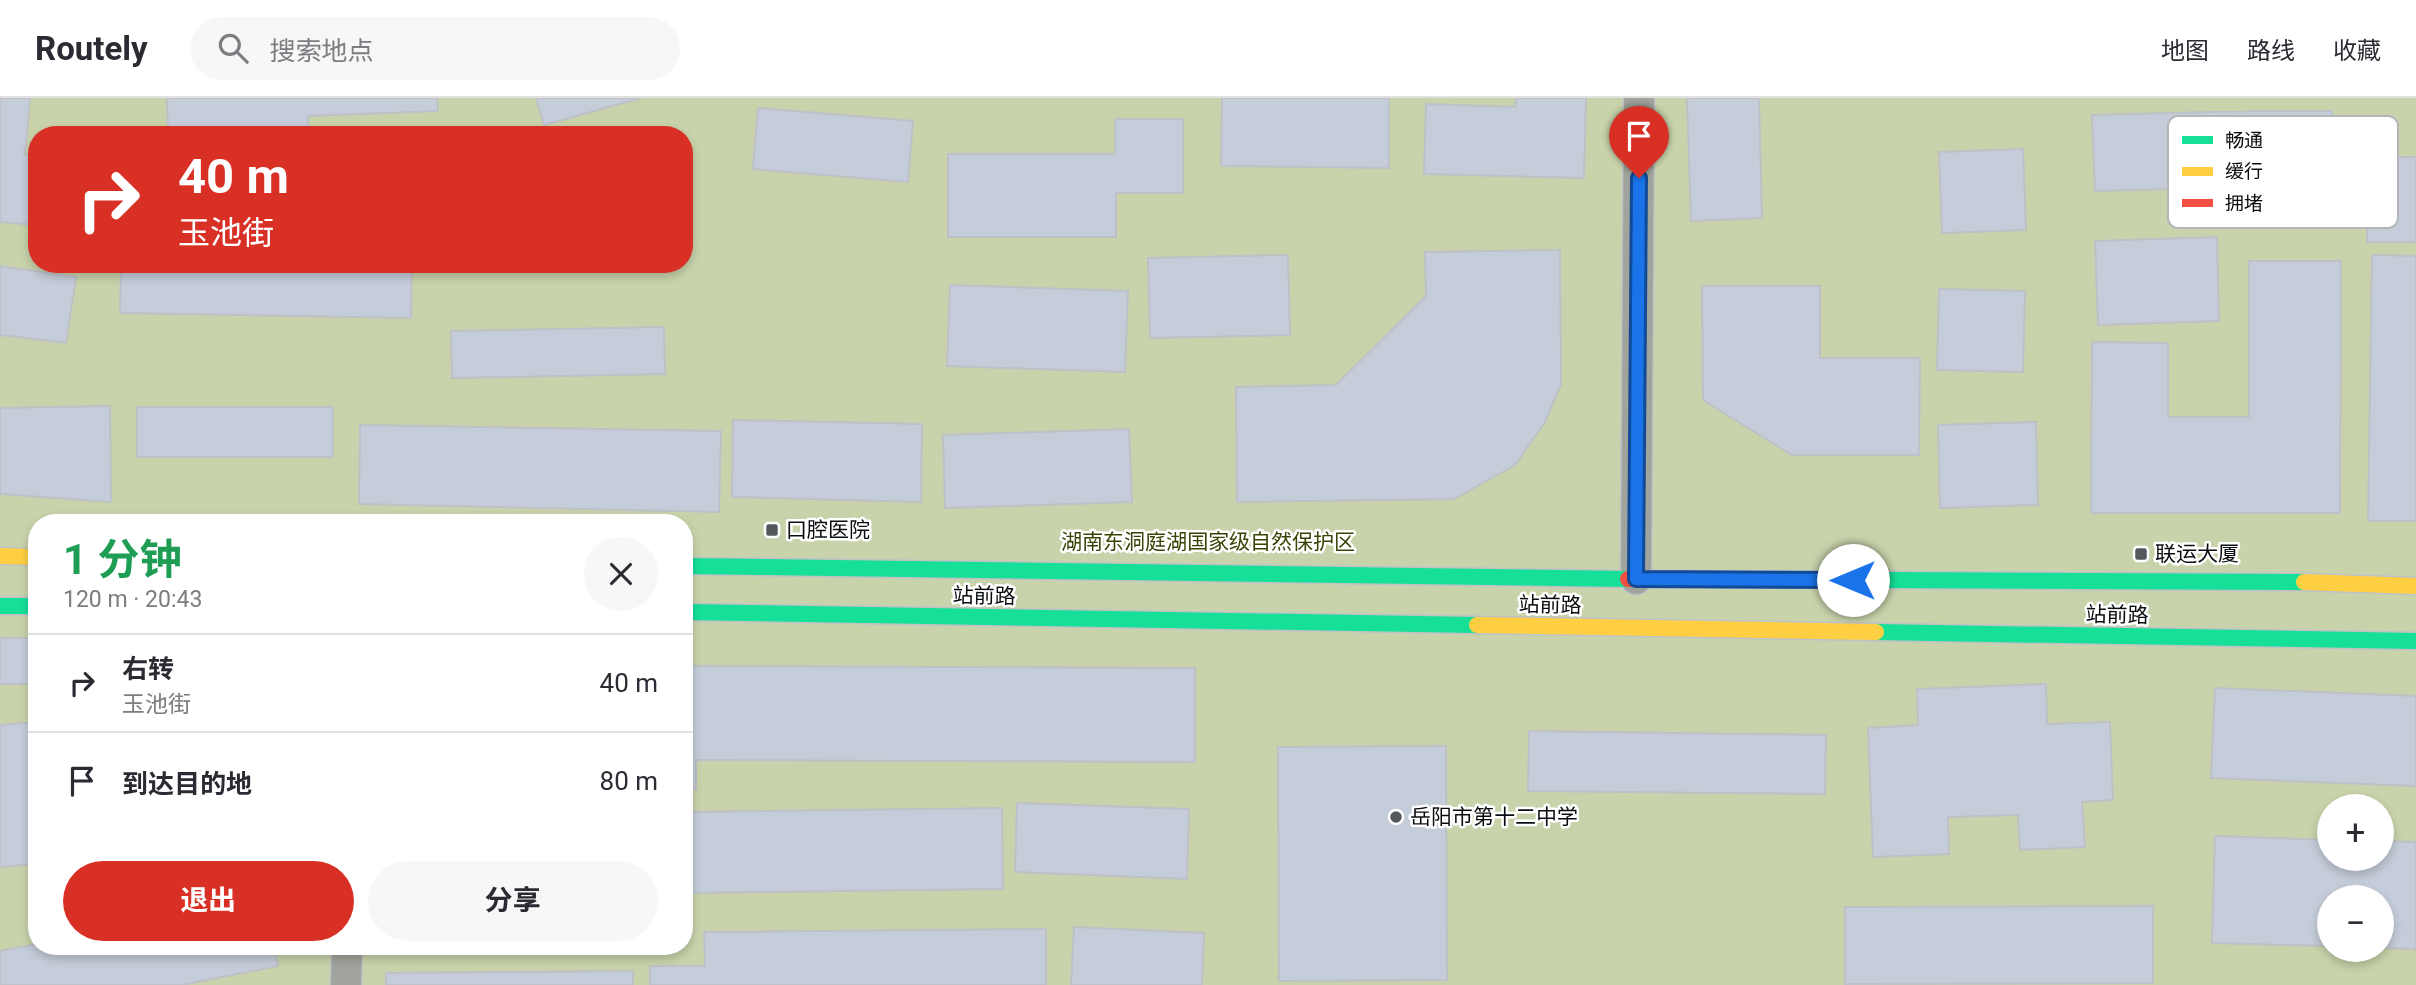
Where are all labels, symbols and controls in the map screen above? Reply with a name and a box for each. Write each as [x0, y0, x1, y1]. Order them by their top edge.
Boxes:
search box [190, 17, 680, 80]
text: Routely [35, 29, 148, 68]
icon: search [214, 29, 252, 67]
text: 搜索地点 [270, 36, 374, 66]
text: 地图 [2161, 37, 2209, 65]
text: 路线 [2247, 37, 2295, 65]
text: 收藏 [2333, 37, 2381, 65]
pin [1609, 106, 1669, 178]
legend [2168, 116, 2398, 228]
icon: arrive [1620, 117, 1658, 155]
text: 畅通 [2225, 129, 2263, 152]
text: 40 m [178, 148, 289, 205]
icon: right [63, 154, 154, 245]
text: 缓行 [2225, 160, 2263, 183]
text: 拥堵 [2225, 192, 2263, 215]
text: 玉池街 [178, 214, 274, 252]
place label: 口腔医院 [786, 518, 870, 542]
marker: 口腔医院 [764, 522, 780, 538]
park label: 湖南东洞庭湖国家级自然保护区 [1061, 530, 1355, 554]
text: 1 分钟 [63, 535, 182, 584]
button: close [584, 537, 658, 611]
place label: 联运大厦 [2155, 542, 2239, 566]
position arrow [1816, 543, 1890, 617]
marker: 联运大厦 [2133, 546, 2149, 562]
street label: 站前路 [952, 583, 1016, 609]
text: 120 m · 20:43 [63, 586, 202, 613]
street label: 站前路 [1518, 592, 1582, 618]
street label: 站前路 [2085, 602, 2149, 628]
text: 右转 [122, 654, 174, 684]
icon: right [63, 664, 101, 702]
text: 40 m [600, 668, 658, 698]
text: 玉池街 [122, 691, 191, 718]
icon: arrive [63, 762, 101, 800]
text: 80 m [600, 766, 658, 796]
text: 到达目的地 [122, 769, 252, 799]
map controls [2317, 794, 2394, 962]
button: + [2317, 794, 2394, 871]
place label: 岳阳市第十二中学 [1410, 805, 1578, 829]
marker: 岳阳市第十二中学 [1388, 809, 1404, 825]
button: 退出 [63, 861, 354, 941]
button: 分享 [368, 861, 658, 941]
button: − [2317, 885, 2394, 962]

